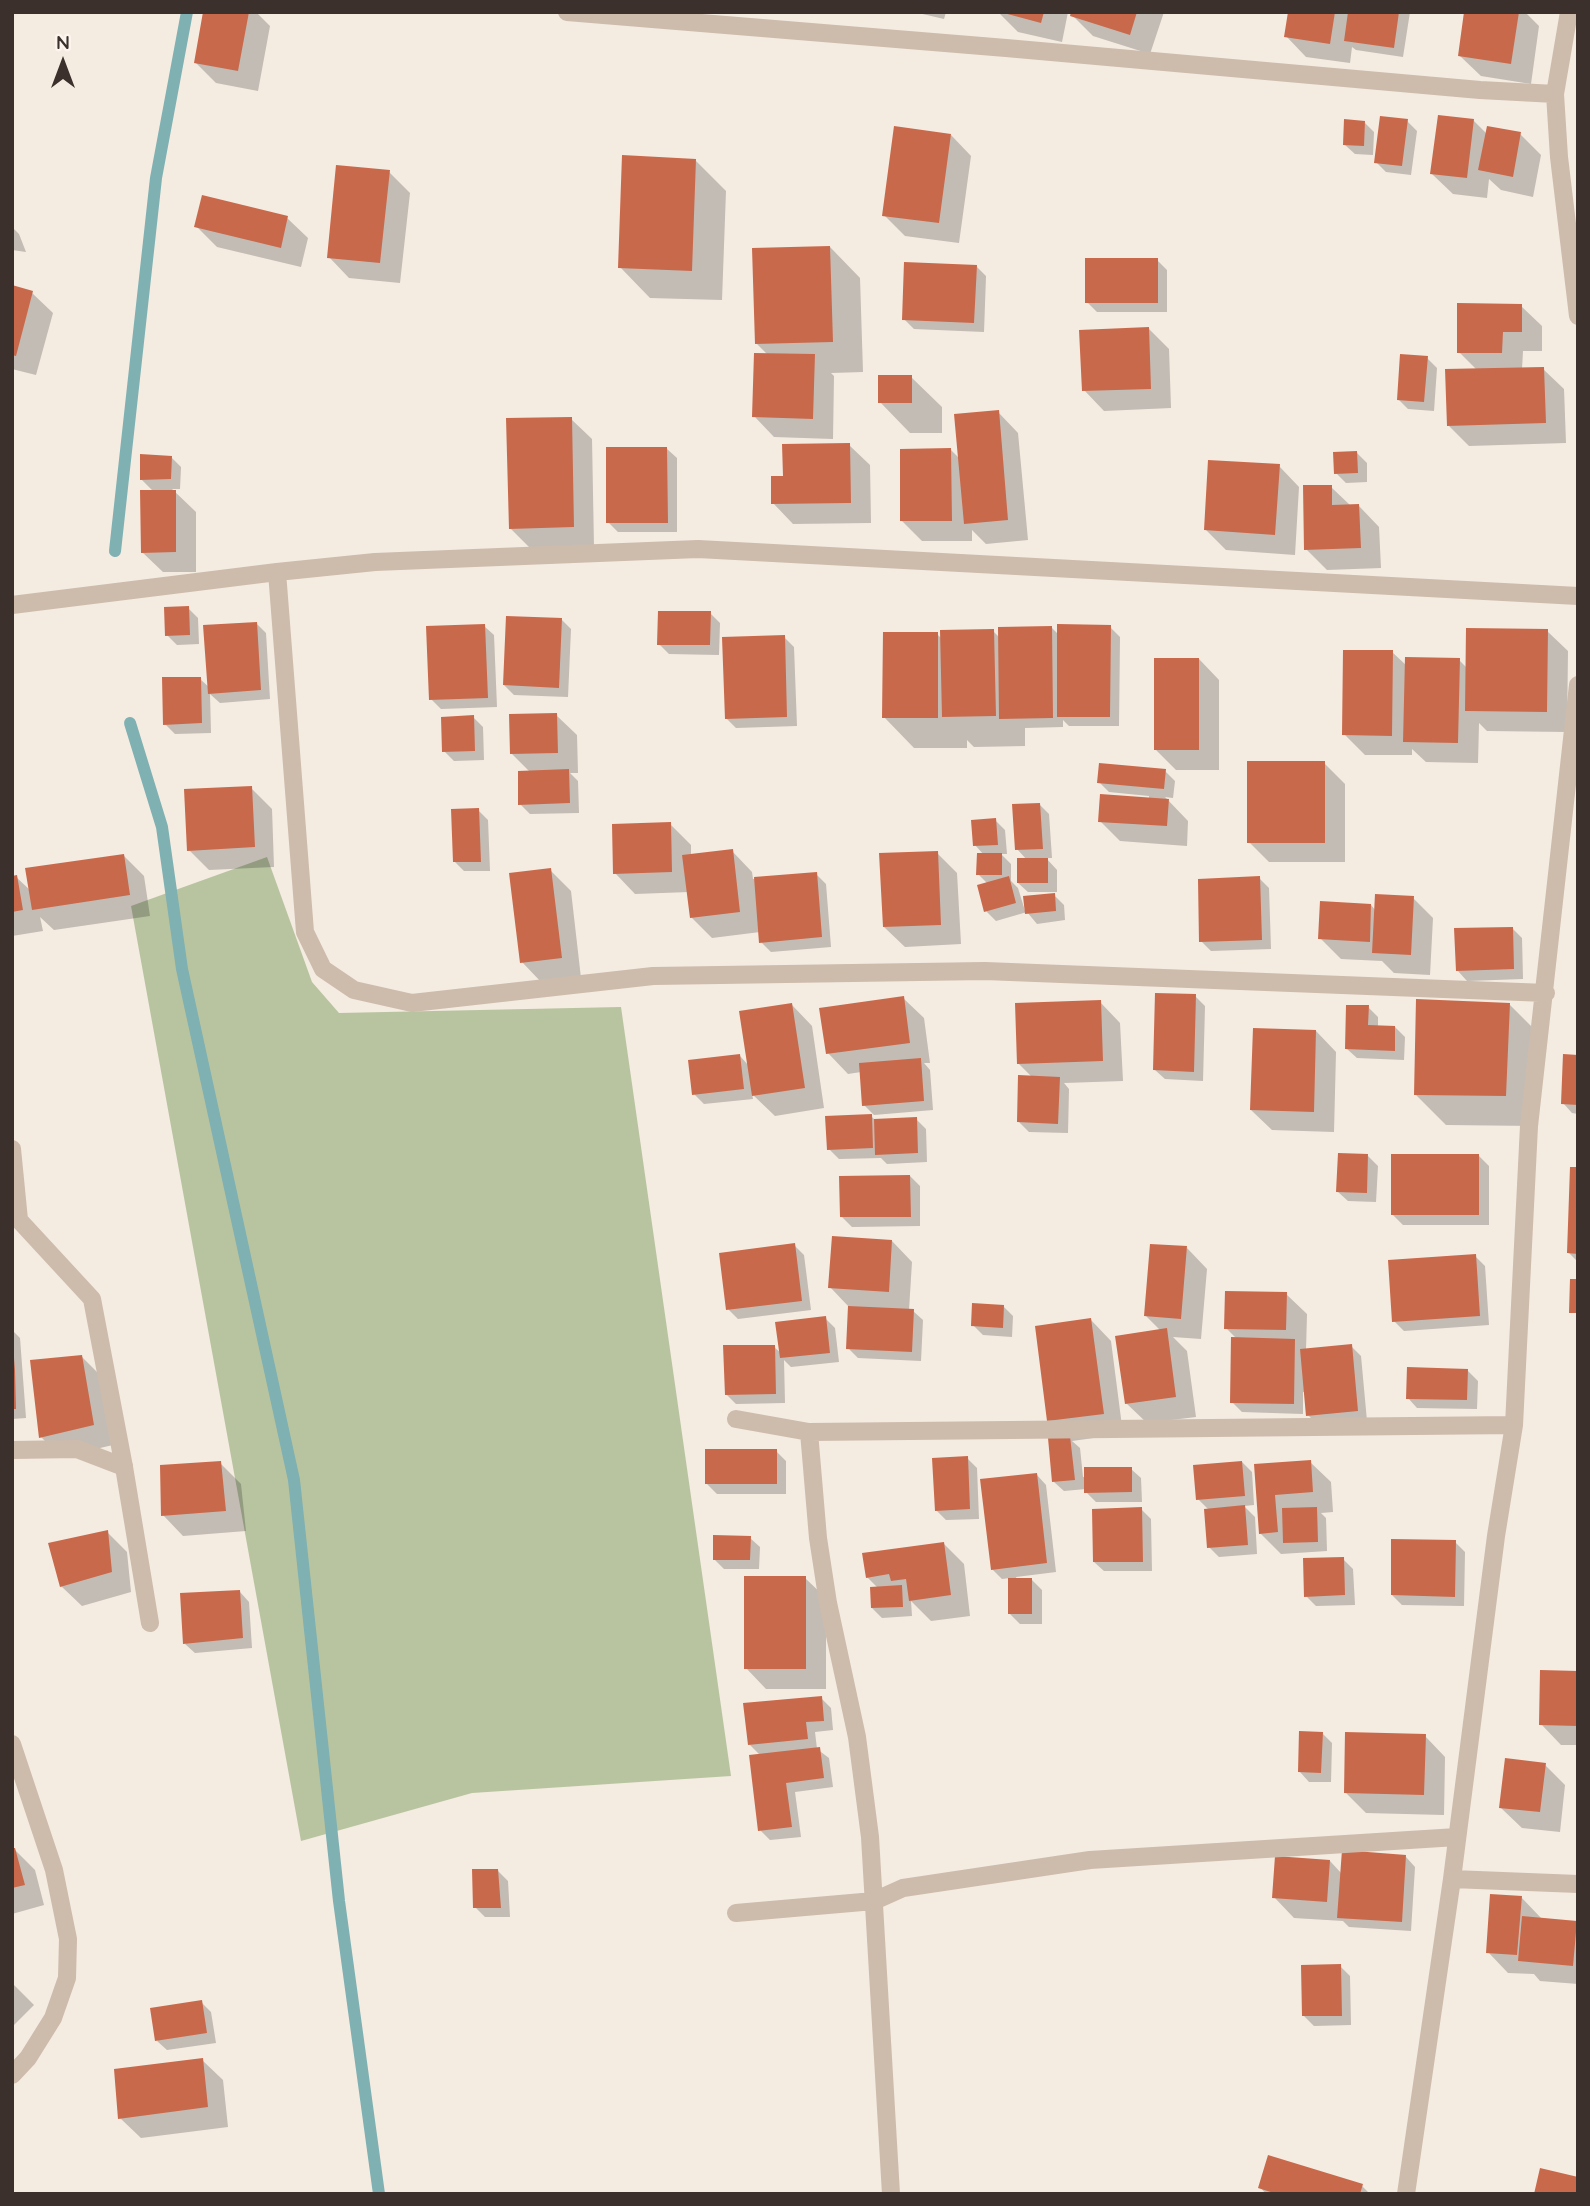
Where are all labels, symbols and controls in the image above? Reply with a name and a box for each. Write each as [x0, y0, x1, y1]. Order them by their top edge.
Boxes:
north arrow [28, 28, 98, 98]
text: N [56, 30, 70, 54]

